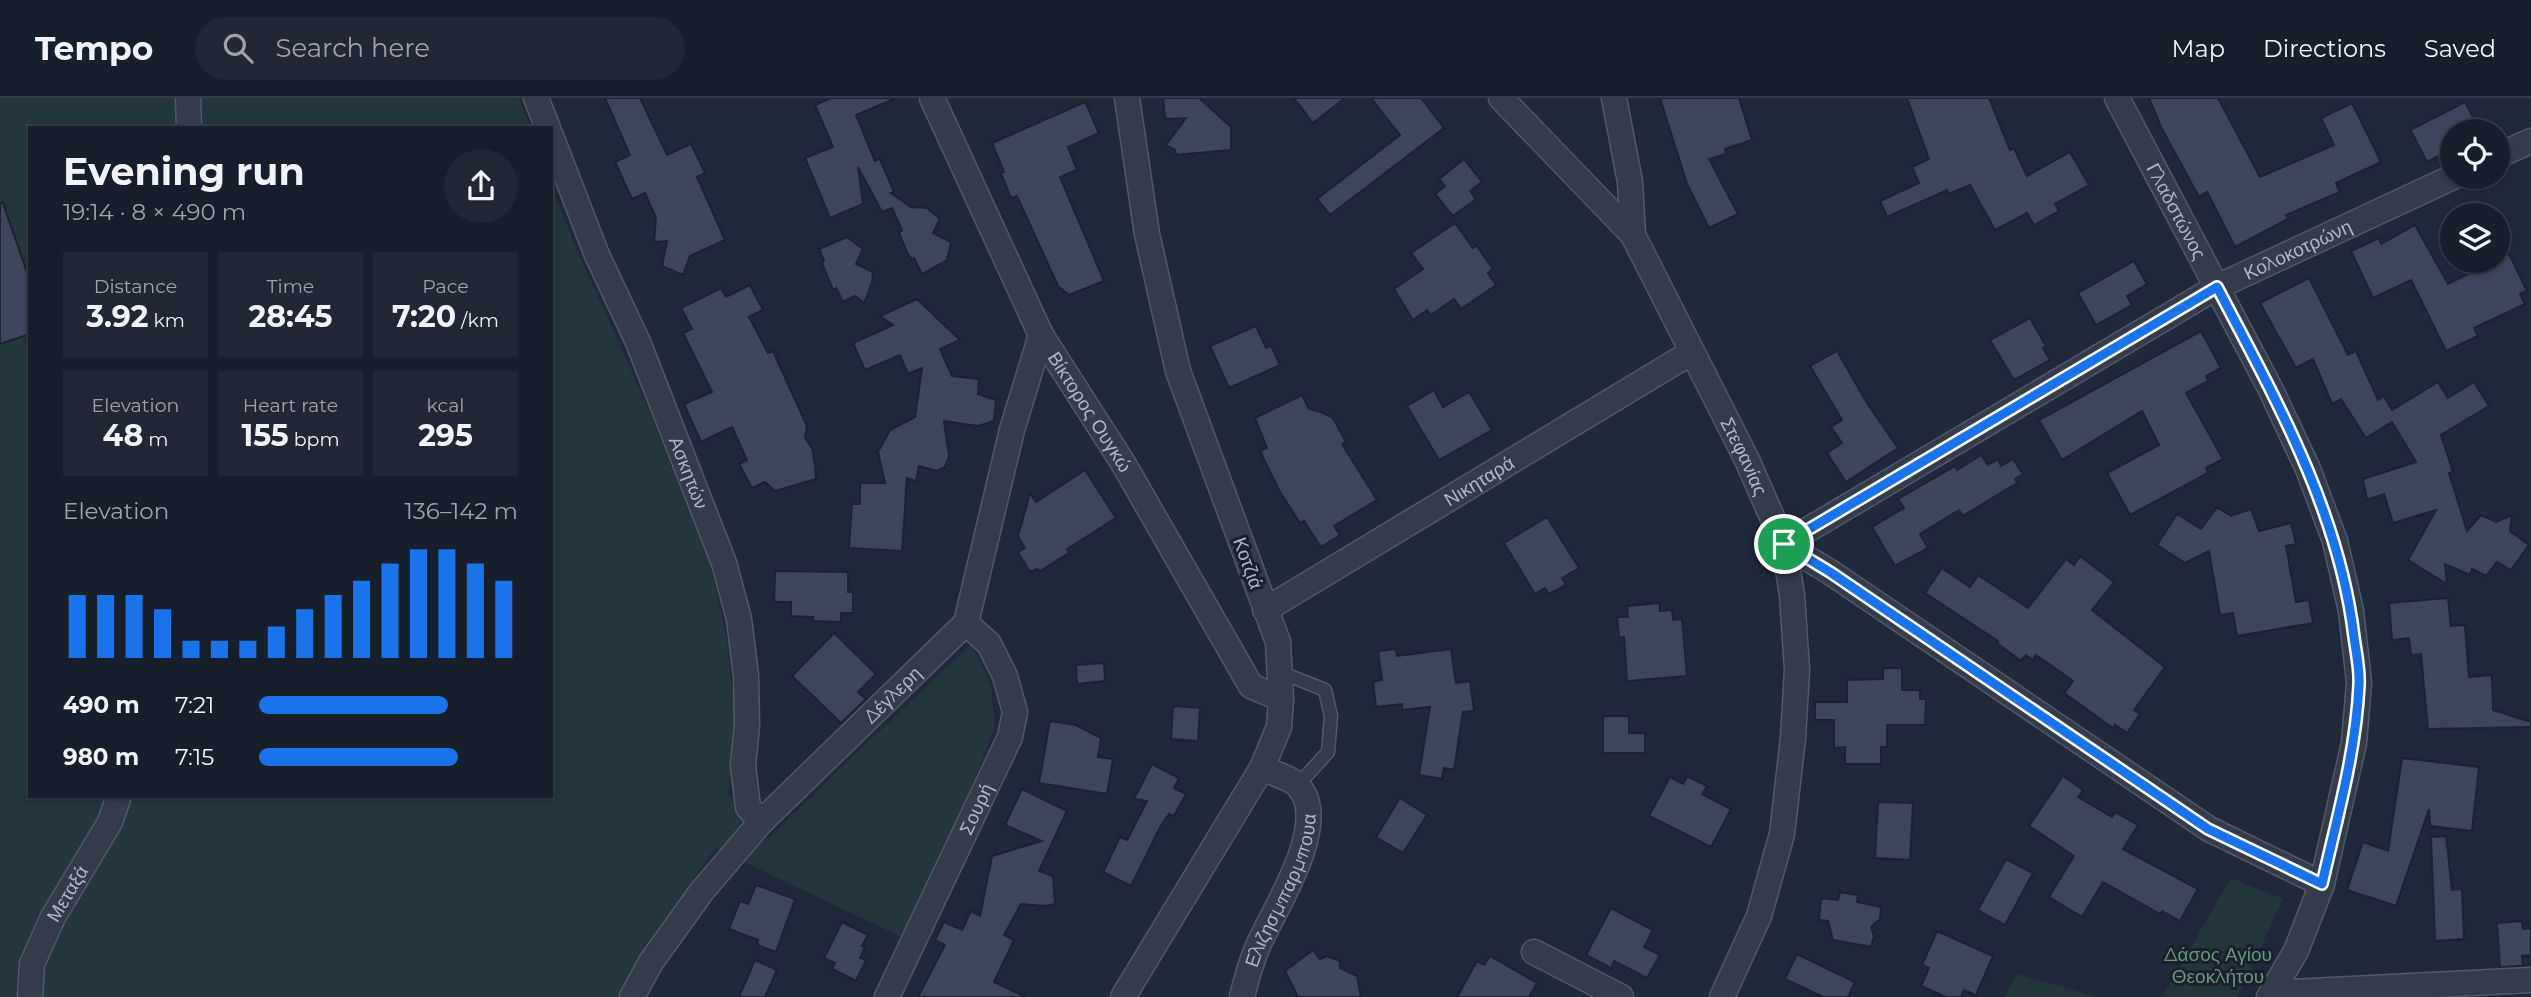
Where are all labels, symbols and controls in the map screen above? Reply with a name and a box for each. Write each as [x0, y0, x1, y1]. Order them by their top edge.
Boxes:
search box [195, 17, 685, 80]
text: Tempo [35, 28, 153, 68]
icon: search [219, 29, 257, 67]
text: Search here [275, 32, 430, 64]
text: Map [2172, 34, 2225, 63]
text: Directions [2263, 34, 2386, 63]
text: Saved [2424, 34, 2496, 63]
map controls [2440, 119, 2510, 273]
button: locate [2440, 119, 2510, 189]
text: Evening run [63, 148, 305, 195]
button: share [444, 149, 518, 223]
street label: Γλαδστώνος [2142, 159, 2211, 263]
text: 19:14 · 8 × 490 m [63, 198, 246, 226]
button: layers [2440, 203, 2510, 273]
street label: Κολοκοτρώνη [2240, 214, 2355, 284]
text: Distance [94, 275, 177, 298]
text: Time [267, 275, 314, 298]
text: Pace [422, 275, 469, 298]
text: 3.92 [86, 298, 148, 335]
text: 28:45 [249, 298, 332, 335]
text: 7:20 [392, 298, 456, 335]
text: km [148, 309, 185, 332]
text: /km [456, 309, 499, 332]
street label: Βίκτορος Ουγκώ [1043, 347, 1137, 476]
text: Elevation [92, 394, 179, 417]
text: Heart rate [243, 394, 338, 417]
text: kcal [427, 394, 464, 417]
street label: Στεφανίας [1716, 413, 1773, 499]
text: 48 [103, 417, 143, 454]
text: 155 [241, 417, 289, 454]
text: 295 [418, 417, 473, 454]
text: m [143, 428, 168, 451]
text: bpm [289, 428, 340, 451]
street label: Ασκητών [664, 433, 713, 512]
street label: Νικηταρά [1440, 451, 1518, 511]
text: Elevation [63, 497, 169, 525]
text: 136–142 m [405, 497, 518, 525]
pin [1754, 514, 1814, 574]
icon: arrive [1765, 525, 1803, 563]
street label: Κοτζιά [1228, 534, 1268, 592]
street label: Δέγλερη [859, 661, 926, 728]
text: 490 m [63, 691, 140, 719]
text: 7:21 [175, 691, 214, 719]
text: 980 m [63, 743, 139, 771]
text: 7:15 [175, 743, 214, 771]
street label: Σουρή [954, 780, 998, 838]
street label: Ελιζησμπαρμπουα [1239, 813, 1320, 970]
street label: Μεταξά [41, 861, 93, 926]
park label: Δάσος Αγίου Θεοκλήτου [2164, 943, 2272, 988]

